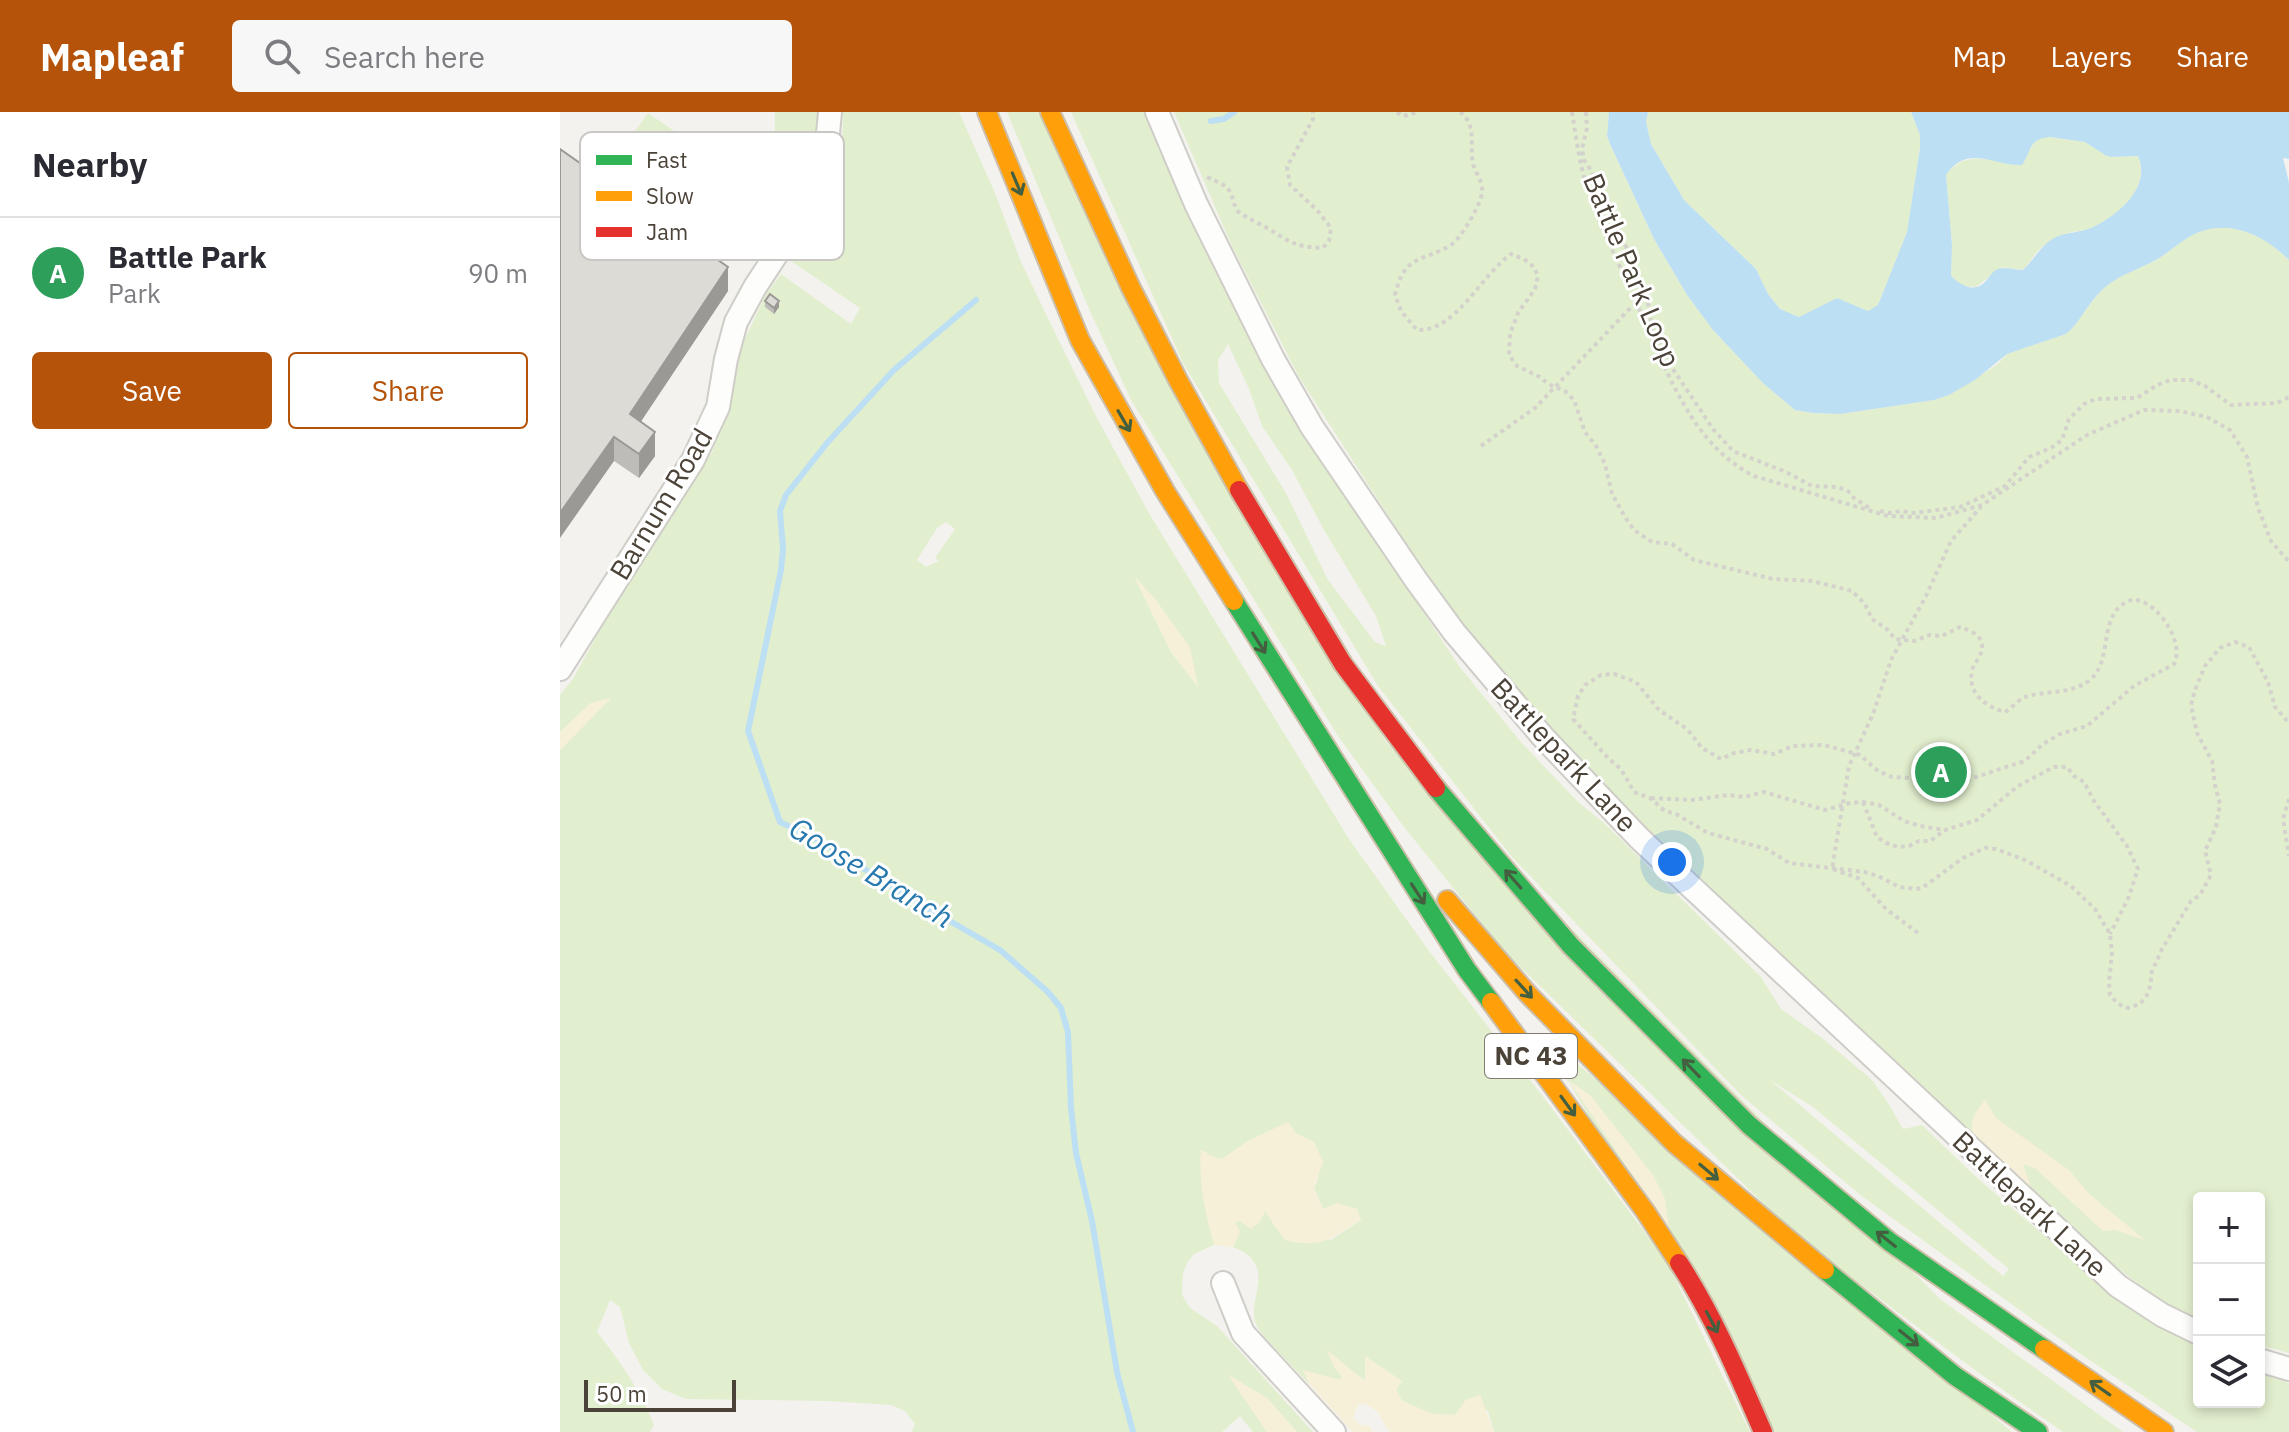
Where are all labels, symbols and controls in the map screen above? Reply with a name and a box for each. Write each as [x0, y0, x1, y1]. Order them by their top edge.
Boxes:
search box [232, 20, 792, 92]
text: Mapleaf [40, 32, 184, 81]
icon: search [260, 34, 304, 78]
text: Search here [324, 37, 485, 76]
text: Map [1952, 38, 2006, 75]
text: Layers [2050, 38, 2132, 75]
text: Share [2176, 38, 2249, 75]
legend [580, 132, 844, 260]
text: Nearby [32, 142, 147, 186]
text: Fast [646, 145, 687, 174]
street label: Battle Park Loop [1575, 167, 1690, 372]
one-way arrow [1011, 171, 1025, 196]
text: Slow [646, 181, 694, 210]
text: Jam [646, 217, 688, 246]
text: Battle Park [108, 237, 267, 276]
text: A [49, 256, 67, 290]
text: 90 m [468, 256, 528, 290]
text: Park [108, 276, 161, 310]
button: Save [32, 352, 272, 429]
button: Share [288, 352, 528, 429]
one-way arrow [1117, 408, 1132, 432]
street label: Barnum Road [601, 421, 720, 586]
one-way arrow [1251, 631, 1267, 654]
street label: Battlepark Lane [1483, 669, 1646, 840]
pin: A [1915, 742, 1967, 802]
water label: Goose Branch [783, 807, 961, 936]
your location [1652, 842, 1692, 882]
one-way arrow [1504, 869, 1522, 889]
one-way arrow [1410, 882, 1427, 904]
one-way arrow [1515, 979, 1533, 999]
road number: NC 43 [1485, 1034, 1577, 1078]
one-way arrow [1681, 1058, 1700, 1078]
one-way arrow [1559, 1095, 1576, 1117]
street label: Battlepark Lane [1945, 1122, 2116, 1285]
one-way arrow [1698, 1163, 1718, 1181]
map controls [2193, 1192, 2265, 1408]
button: + [2193, 1192, 2265, 1264]
one-way arrow [1876, 1230, 1897, 1248]
button: − [2193, 1264, 2265, 1336]
one-way arrow [1704, 1310, 1720, 1334]
one-way arrow [1898, 1330, 1919, 1347]
button: layers [2193, 1336, 2265, 1408]
scale bar [584, 1376, 736, 1412]
text: 50 m [596, 1379, 647, 1408]
one-way arrow [2089, 1380, 2111, 1396]

